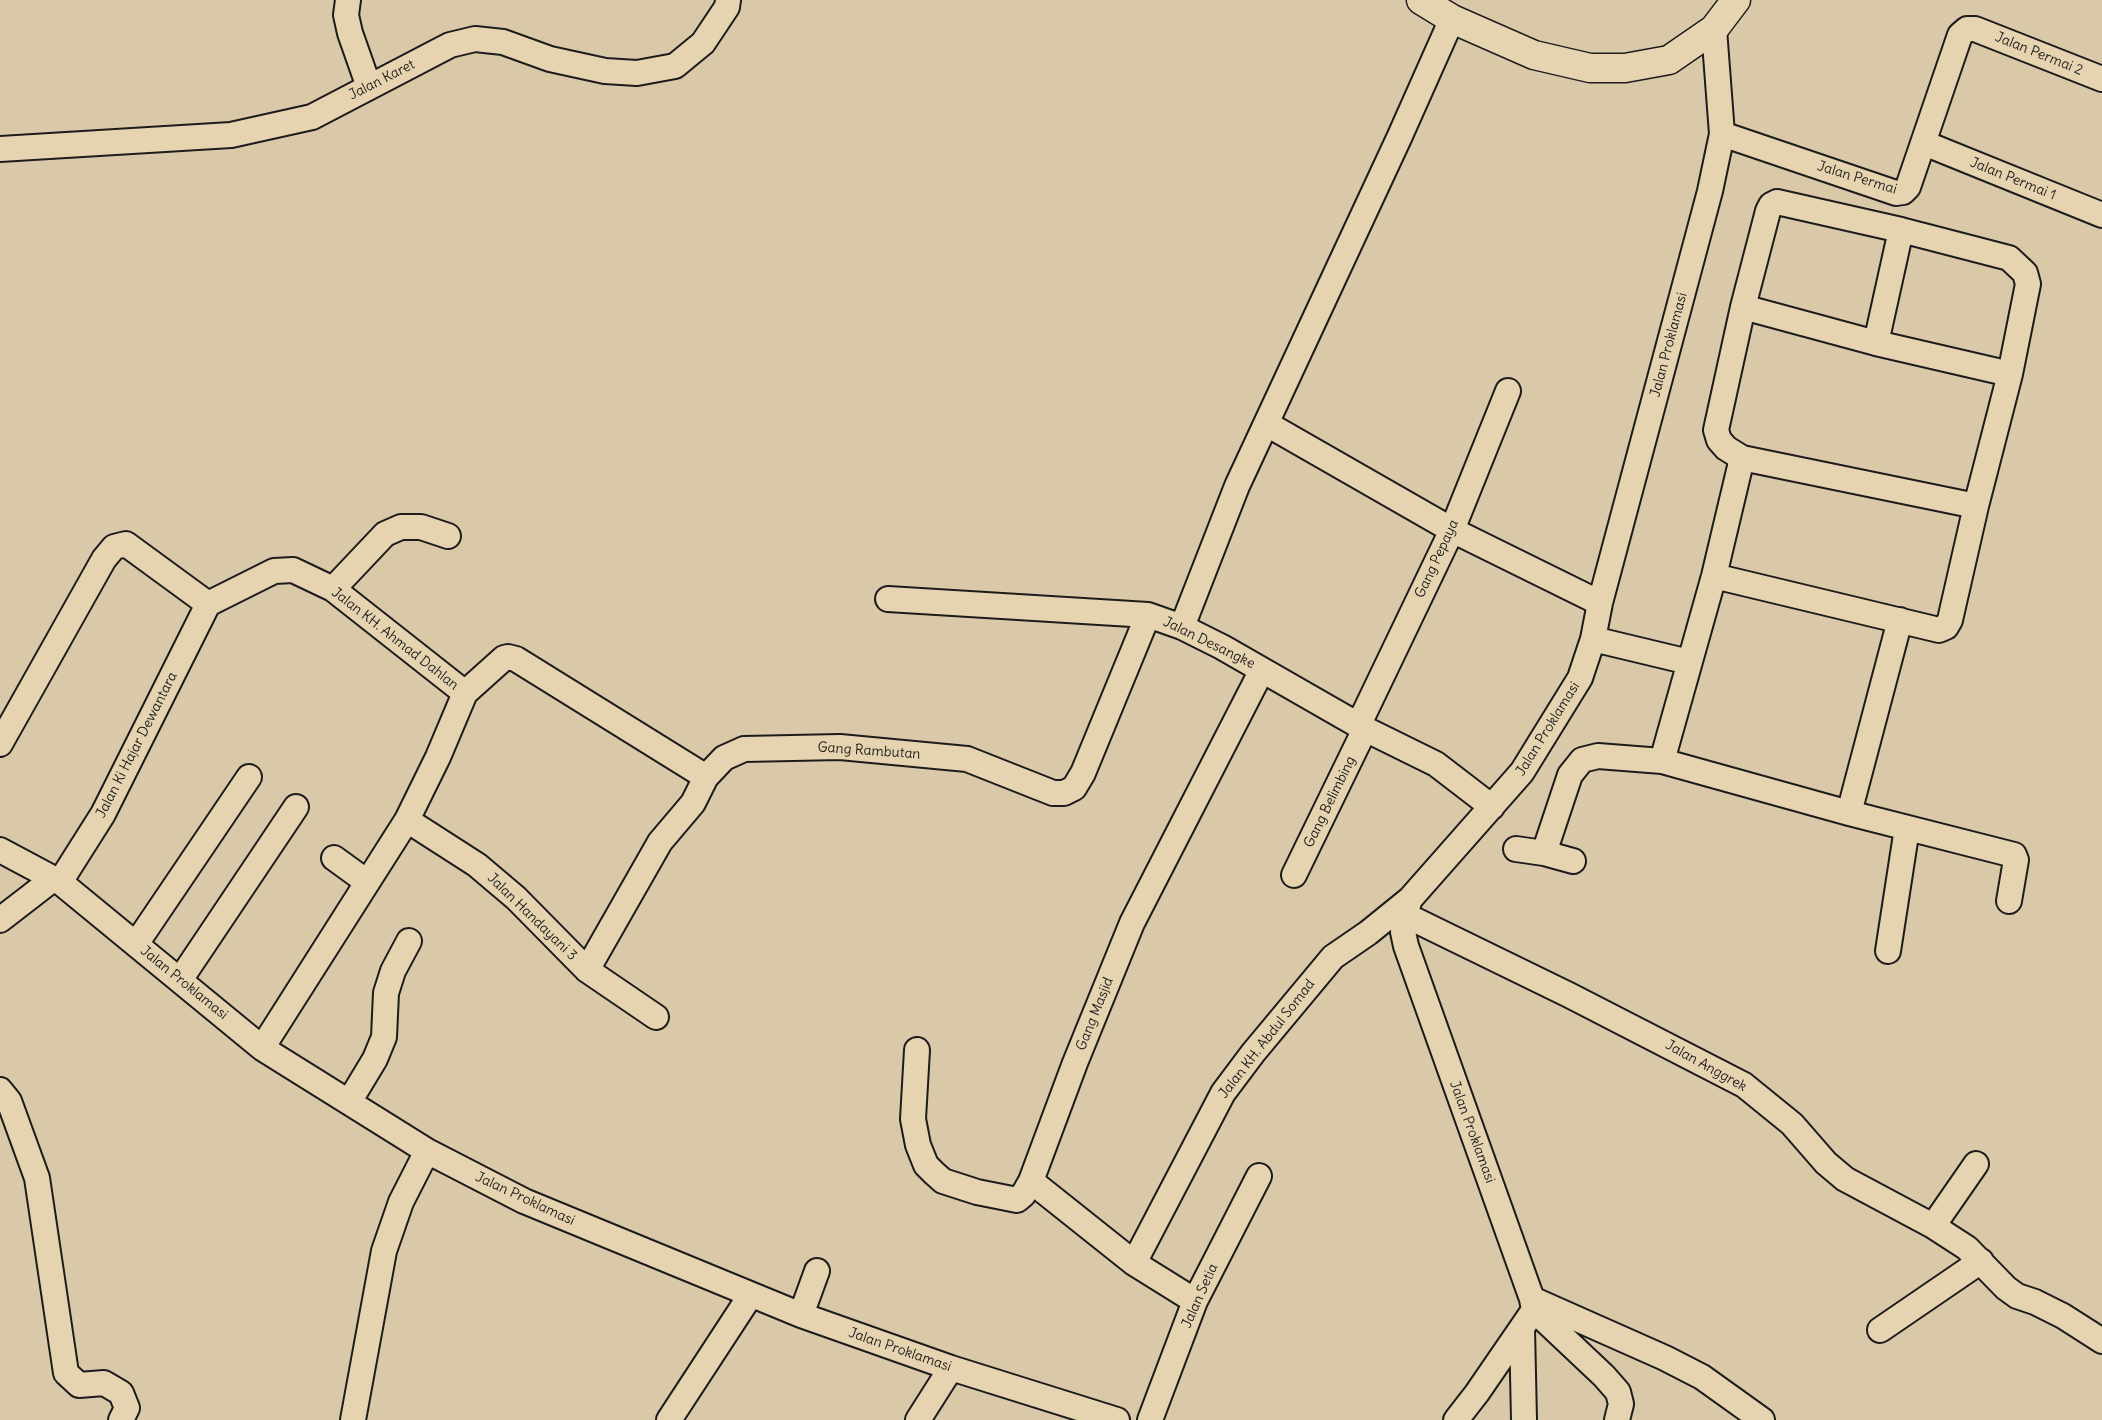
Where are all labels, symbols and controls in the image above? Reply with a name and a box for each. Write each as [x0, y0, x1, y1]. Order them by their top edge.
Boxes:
street label: Jalan Permai 2 [1993, 29, 2085, 79]
street label: Jalan Karet [346, 56, 418, 104]
street label: Jalan Permai 1 [1968, 154, 2058, 204]
street label: Jalan Permai [1815, 158, 1899, 198]
street label: Jalan Proklamasi [1647, 291, 1691, 399]
street label: Gang Pepaya [1412, 517, 1462, 601]
street label: Jalan KH. Ahmad Dahlan [328, 584, 462, 694]
street label: Jalan Desangke [1160, 614, 1258, 672]
street label: Jalan Ki Hajar Dewantara [93, 669, 181, 821]
street label: Jalan Proklamasi [1512, 679, 1584, 779]
street label: Gang Rambutan [817, 739, 921, 763]
street label: Gang Belimbing [1301, 754, 1359, 850]
street label: Jalan Handayani 3 [484, 870, 580, 964]
street label: Jalan Proklamasi [137, 943, 231, 1023]
street label: Gang Masjid [1073, 975, 1117, 1053]
street label: Jalan KH. Abdul Somad [1215, 976, 1319, 1102]
street label: Jalan Anggrek [1662, 1037, 1750, 1095]
street label: Jalan Proklamasi [1446, 1079, 1498, 1185]
street label: Jalan Proklamasi [473, 1169, 577, 1229]
street label: Jalan Setia [1178, 1261, 1222, 1331]
street label: Jalan Proklamasi [846, 1325, 954, 1375]

